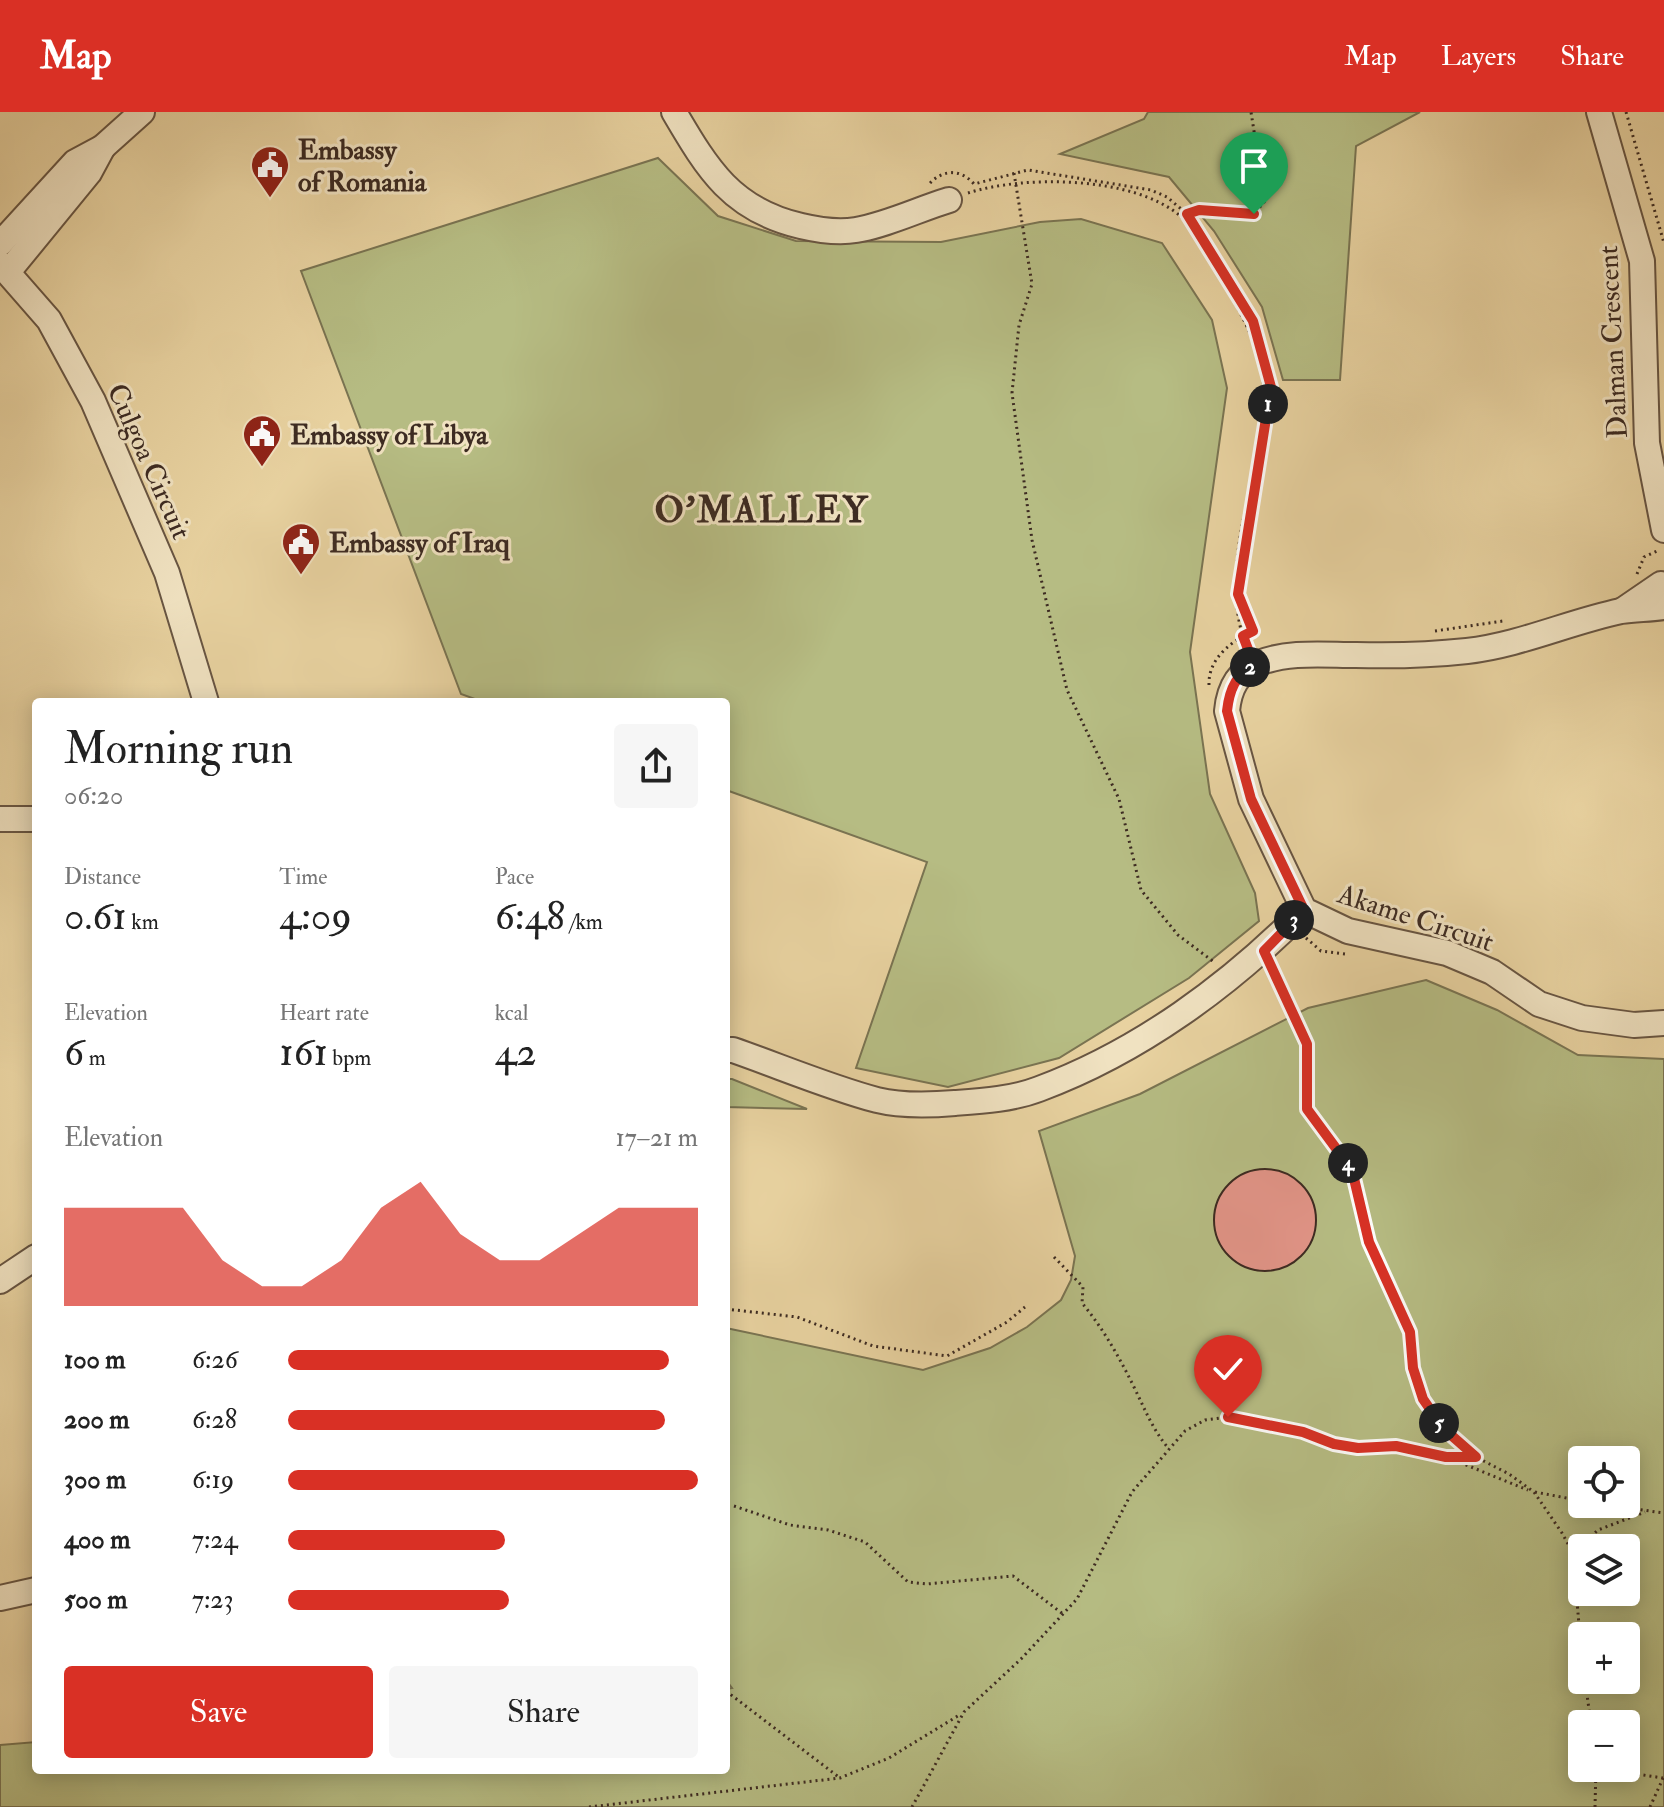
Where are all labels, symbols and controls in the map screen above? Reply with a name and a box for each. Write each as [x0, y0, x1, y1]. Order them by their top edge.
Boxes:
text: Map [40, 32, 111, 80]
text: Map [1344, 39, 1397, 74]
text: Layers [1441, 39, 1516, 74]
text: Share [1560, 39, 1624, 74]
pin [1220, 132, 1288, 214]
place label: Embassy of Romania [298, 133, 428, 200]
public building icon: Embassy of Romania [249, 144, 291, 199]
icon: arrive [1232, 144, 1276, 188]
street label: Dalman Crescent [1591, 244, 1636, 439]
street label: Culgoa Circuit [99, 378, 199, 545]
pin: 1 [1248, 384, 1288, 424]
text: 1 [1264, 390, 1272, 418]
public building icon: Embassy of Libya [241, 413, 283, 468]
place label: Embassy of Libya [290, 418, 489, 453]
district label: O'MALLEY [655, 488, 869, 533]
public building icon: Embassy of Iraq [280, 521, 322, 576]
place label: Embassy of Iraq [329, 526, 510, 561]
pin: 2 [1230, 647, 1270, 687]
text: 2 [1244, 653, 1256, 681]
text: Morning run [64, 722, 293, 777]
button: share [614, 724, 698, 808]
text: 06:20 [64, 780, 123, 812]
text: Distance [64, 863, 141, 891]
text: Time [279, 863, 327, 891]
text: Pace [495, 863, 534, 891]
street label: Akame Circuit [1332, 876, 1498, 960]
text: 0.61 [64, 891, 127, 942]
text: 4:09 [279, 891, 352, 942]
text: 6:48 [495, 891, 565, 942]
pin: 3 [1274, 900, 1314, 940]
text: 3 [1290, 906, 1298, 934]
text: km [127, 908, 159, 936]
text: /km [565, 908, 603, 936]
text: Elevation [64, 999, 148, 1027]
text: Heart rate [279, 999, 369, 1027]
text: kcal [495, 999, 528, 1027]
text: 6 [64, 1027, 84, 1078]
text: 161 [279, 1027, 328, 1078]
text: 42 [495, 1027, 537, 1078]
text: m [84, 1044, 106, 1072]
text: bpm [328, 1044, 371, 1072]
text: Elevation [64, 1122, 163, 1154]
text: 17–21 m [616, 1122, 698, 1154]
pin: 4 [1328, 1143, 1368, 1183]
text: 4 [1342, 1149, 1354, 1177]
pin [1194, 1335, 1262, 1417]
text: 100 m [64, 1344, 125, 1376]
text: 6:26 [192, 1344, 238, 1376]
icon: check [1206, 1347, 1250, 1391]
pin: 5 [1419, 1403, 1459, 1443]
text: 200 m [64, 1404, 129, 1436]
text: 6:28 [192, 1404, 237, 1436]
text: 5 [1434, 1409, 1444, 1437]
map controls [1568, 1446, 1640, 1782]
button: locate [1568, 1446, 1640, 1518]
text: 300 m [64, 1464, 126, 1496]
text: 6:19 [192, 1464, 234, 1496]
text: 400 m [64, 1524, 130, 1556]
text: 7:24 [192, 1524, 238, 1556]
button: layers [1568, 1534, 1640, 1606]
text: 500 m [64, 1584, 128, 1616]
text: 7:23 [192, 1584, 234, 1616]
button: + [1568, 1622, 1640, 1694]
button: Save [64, 1666, 373, 1758]
button: Share [389, 1666, 698, 1758]
button: − [1568, 1710, 1640, 1782]

